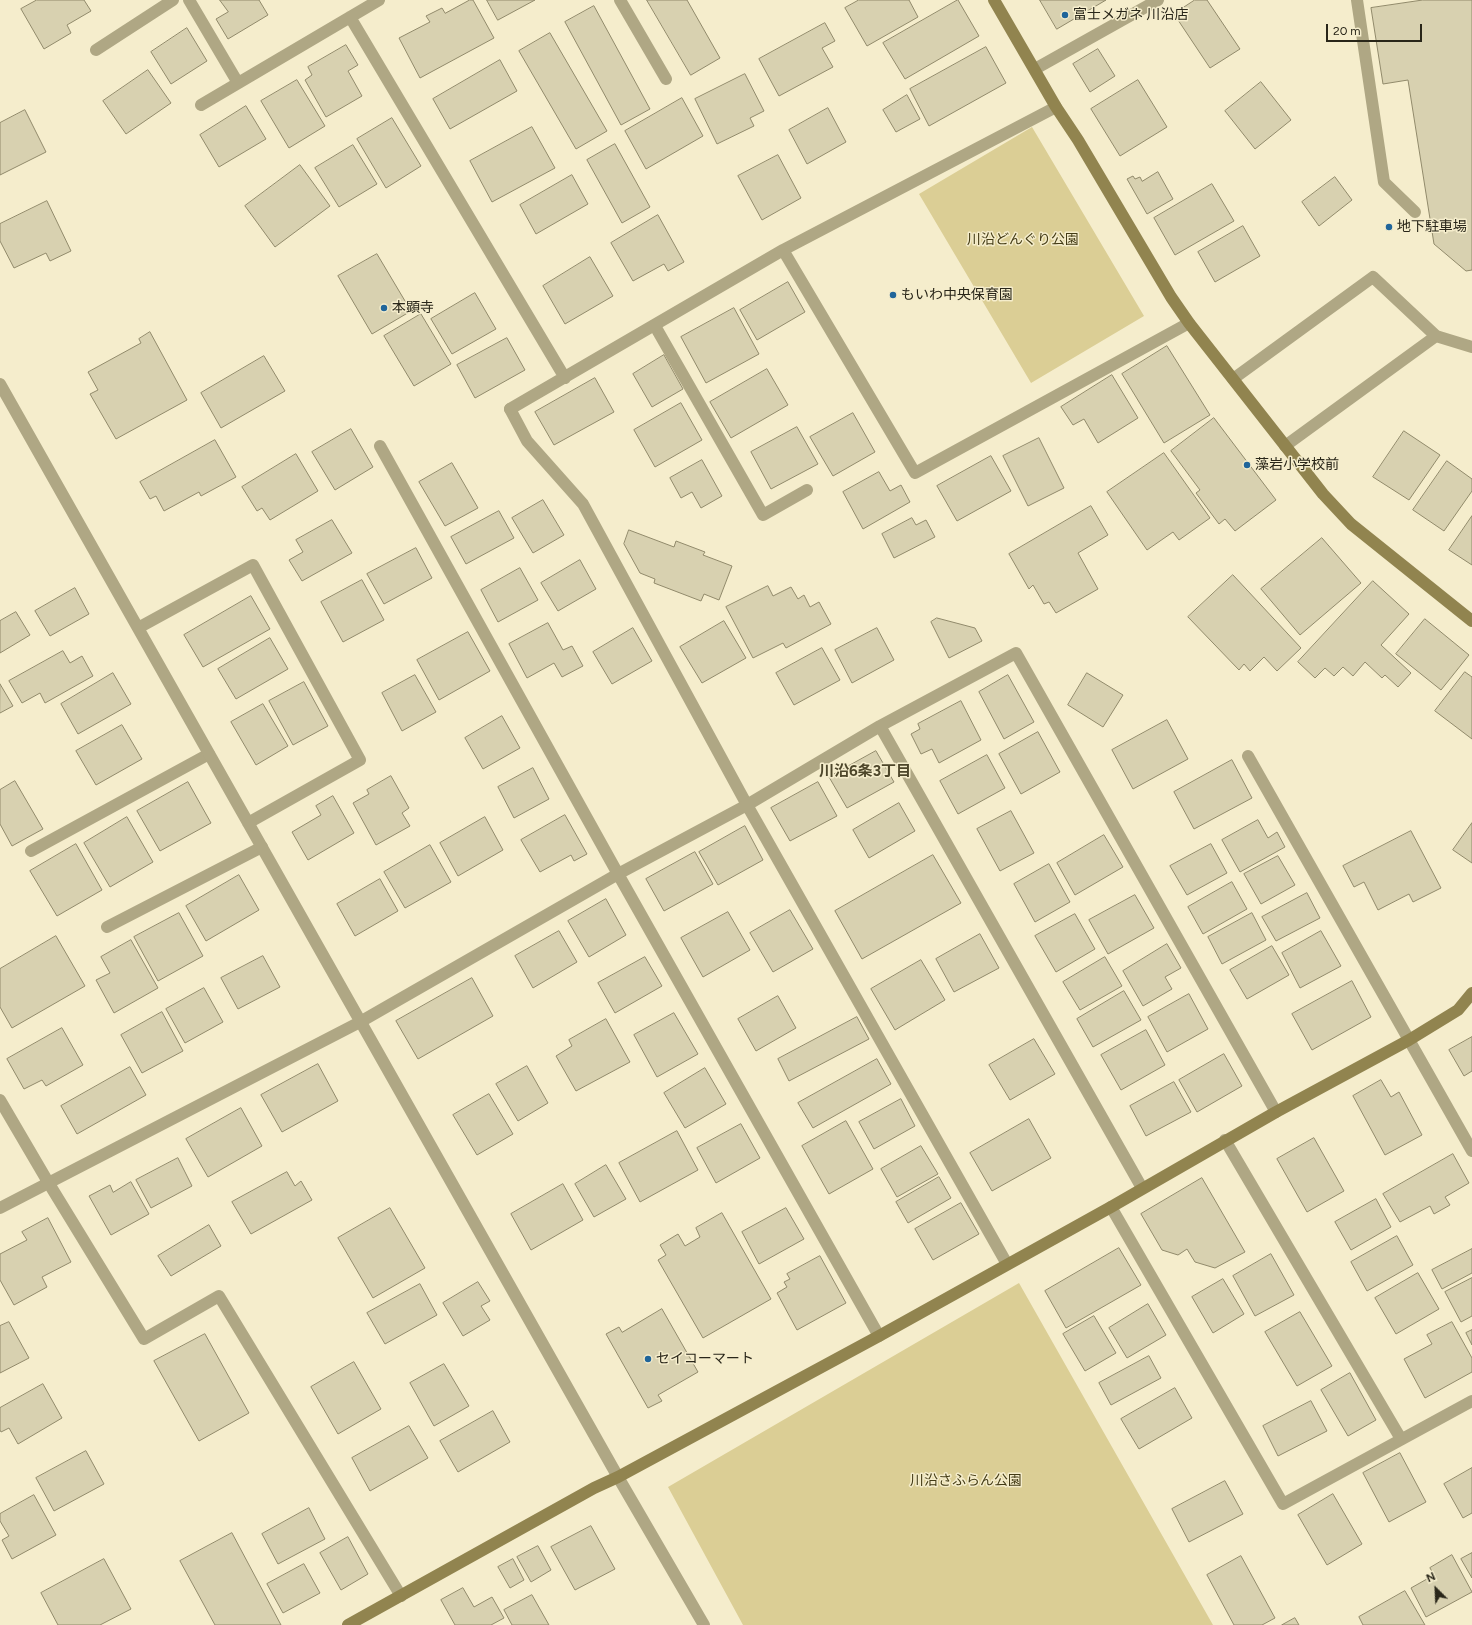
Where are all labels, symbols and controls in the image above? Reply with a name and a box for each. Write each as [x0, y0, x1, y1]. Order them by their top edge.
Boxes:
place label: 富士メガネ 川沿店 [1073, 7, 1188, 23]
marker: 富士メガネ 川沿店 [1060, 10, 1070, 20]
scale bar [1328, 16, 1424, 42]
text: 20 m [1333, 24, 1361, 38]
place label: 地下駐車場 [1397, 219, 1467, 235]
marker: 地下駐車場 [1384, 222, 1394, 232]
park label: 川沿どんぐり公園 [967, 232, 1079, 248]
place label: もいわ中央保育園 [901, 287, 1013, 303]
marker: もいわ中央保育園 [888, 290, 898, 300]
place label: 本顕寺 [392, 300, 434, 316]
marker: 本顕寺 [379, 303, 389, 313]
place label: 藻岩小学校前 [1255, 457, 1339, 473]
marker: 藻岩小学校前 [1242, 460, 1252, 470]
district label: 川沿6条3丁目 [819, 763, 911, 781]
place label: セイコーマート [656, 1351, 754, 1367]
marker: セイコーマート [643, 1354, 653, 1364]
park label: 川沿さふらん公園 [910, 1473, 1022, 1489]
north arrow [1416, 1569, 1456, 1609]
text: N [1424, 1570, 1437, 1585]

